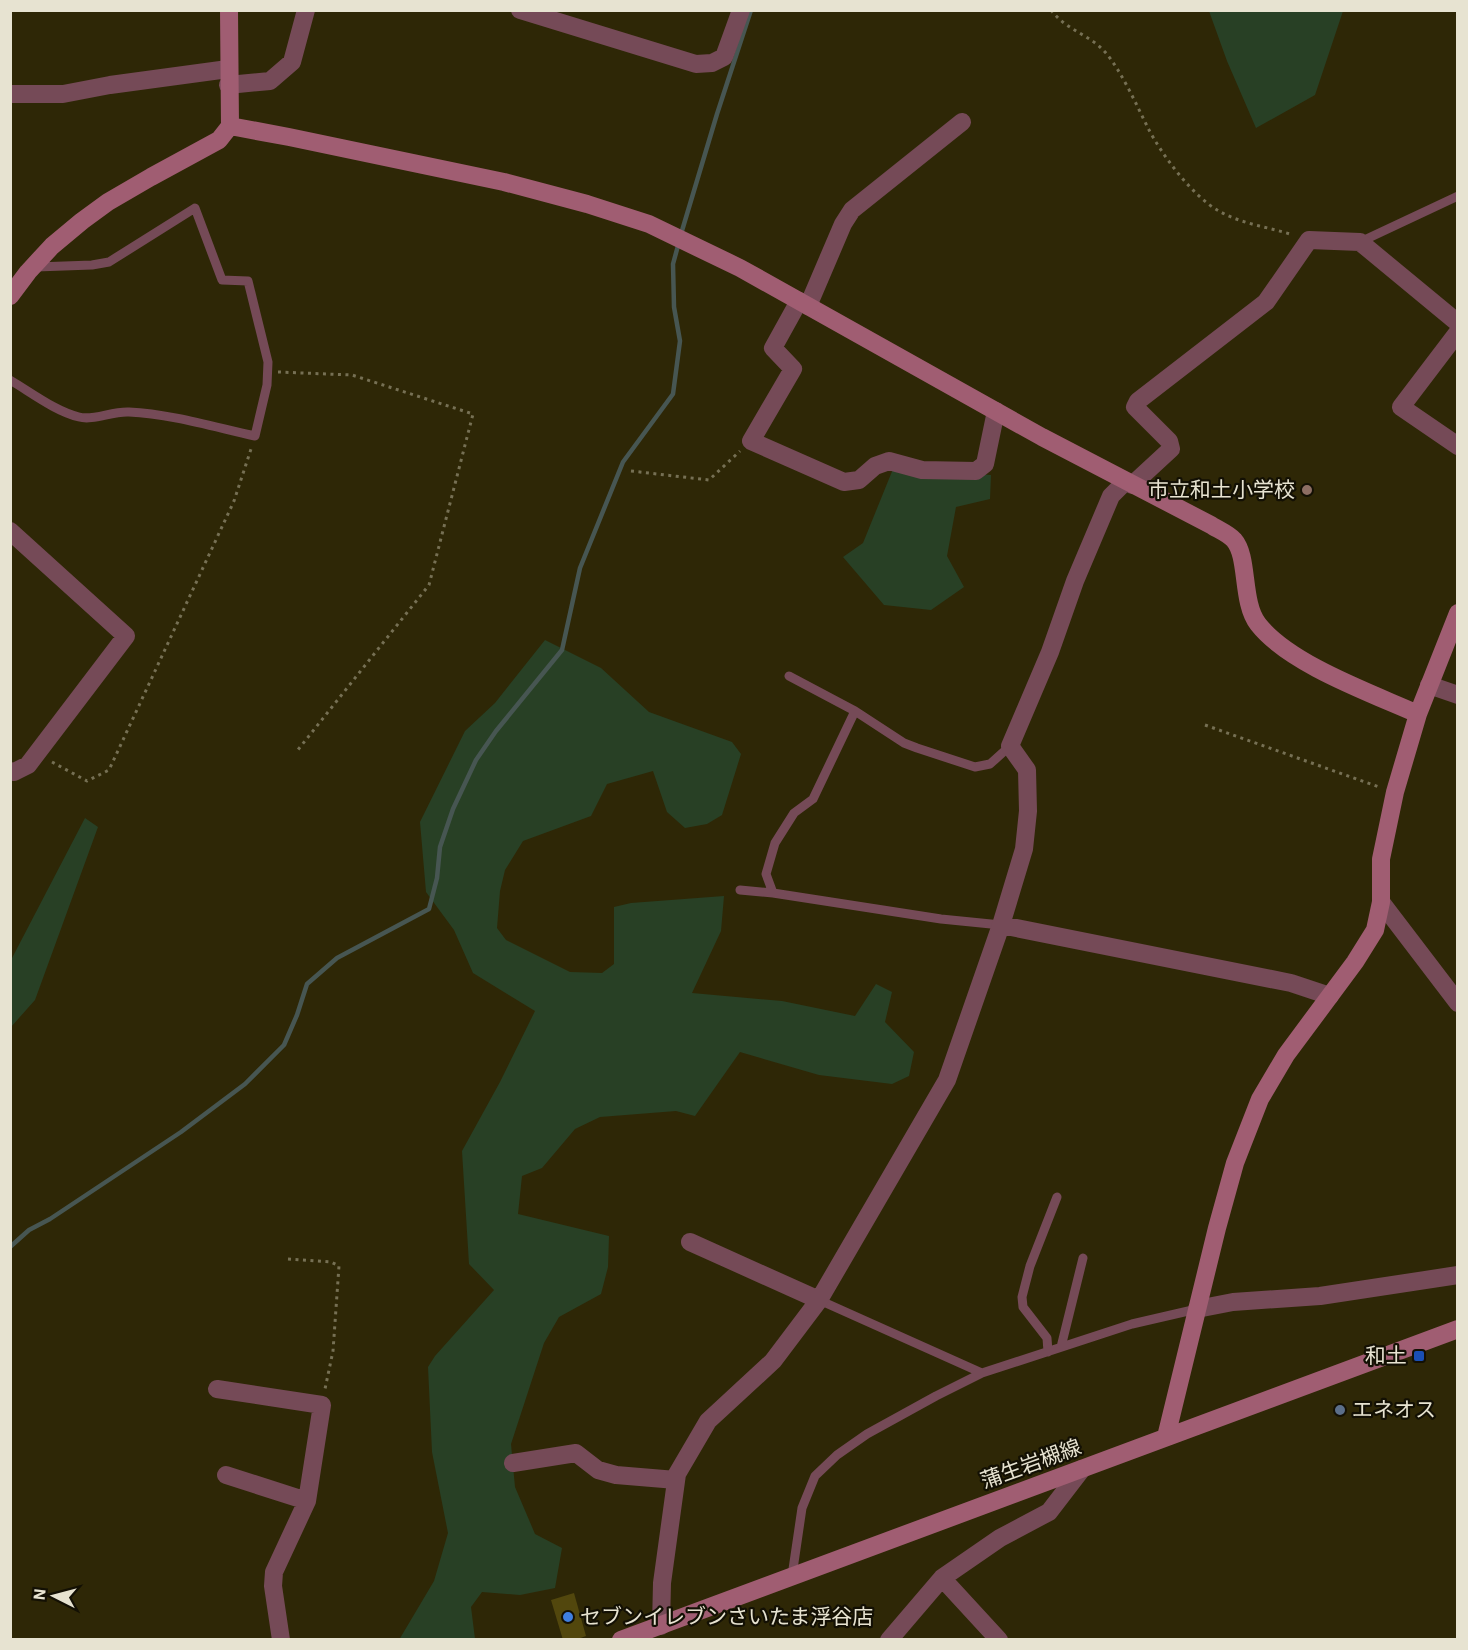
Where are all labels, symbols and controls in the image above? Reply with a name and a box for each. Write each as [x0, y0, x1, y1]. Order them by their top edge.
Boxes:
place label: 市立和土小学校 [1148, 475, 1295, 503]
marker: 市立和土小学校 [1300, 483, 1314, 497]
place label: 和土 [1365, 1341, 1407, 1369]
marker: 和土 [1412, 1349, 1426, 1363]
place label: エネオス [1352, 1395, 1436, 1423]
marker: エネオス [1333, 1403, 1347, 1417]
street label: 蒲生岩槻線 [977, 1432, 1085, 1494]
north arrow [24, 1566, 84, 1626]
text: N [29, 1588, 50, 1601]
place label: セブンイレブンさいたま浮谷店 [580, 1602, 873, 1630]
marker: セブンイレブンさいたま浮谷店 [561, 1610, 575, 1624]

